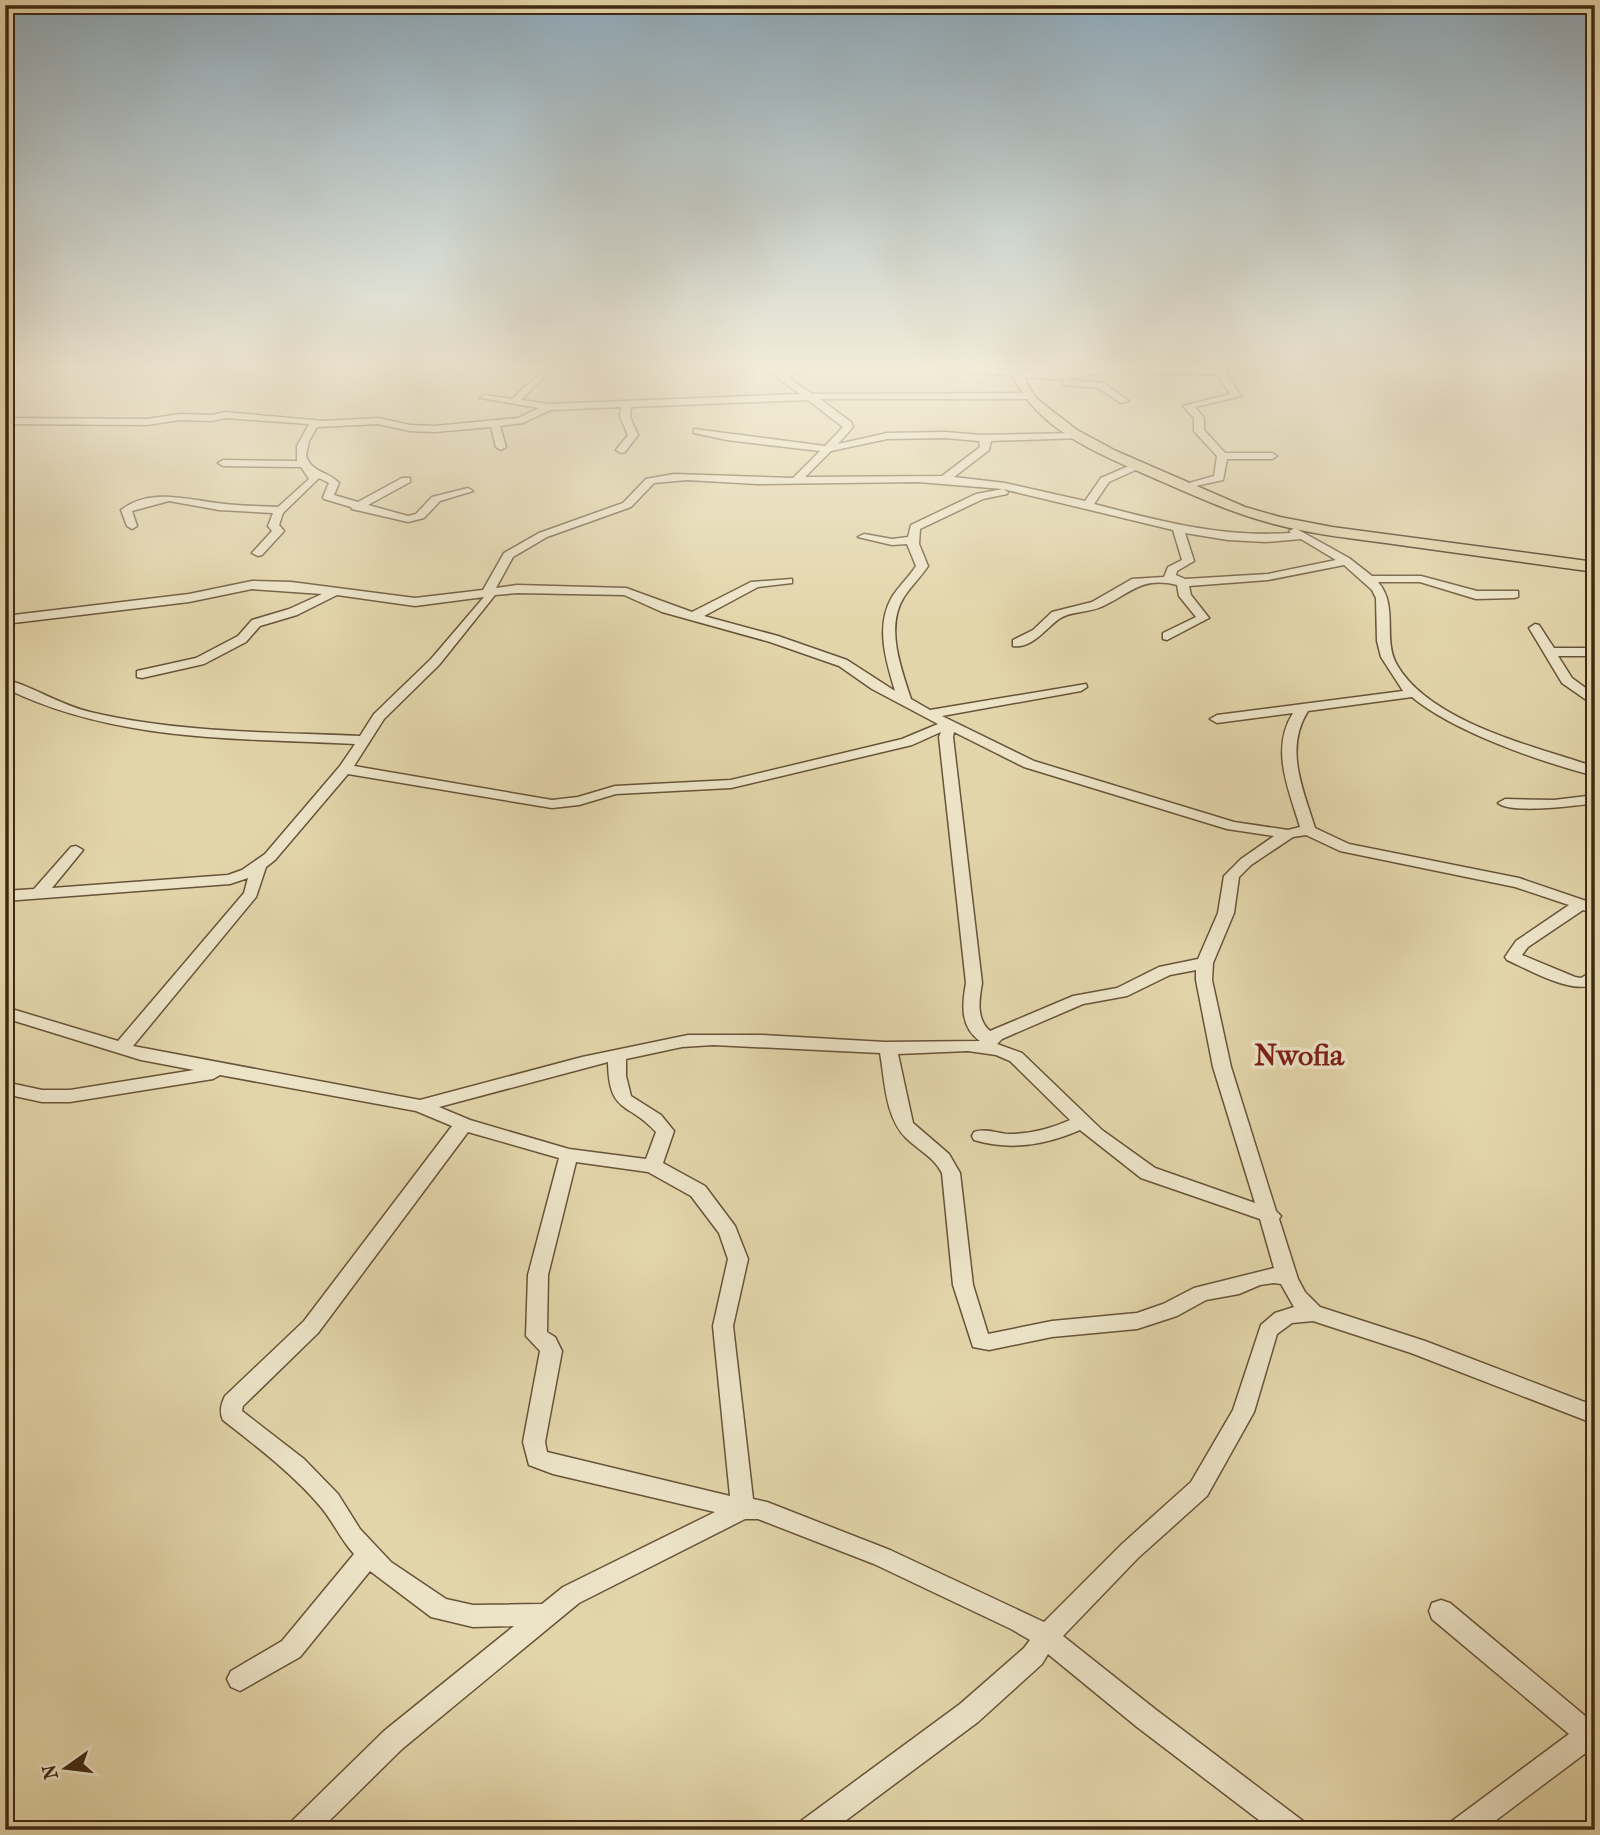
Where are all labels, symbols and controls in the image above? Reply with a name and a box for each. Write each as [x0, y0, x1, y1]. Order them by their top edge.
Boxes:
district label: Nwofia [1254, 1038, 1345, 1073]
north arrow [32, 1734, 102, 1804]
text: N [38, 1762, 63, 1782]

